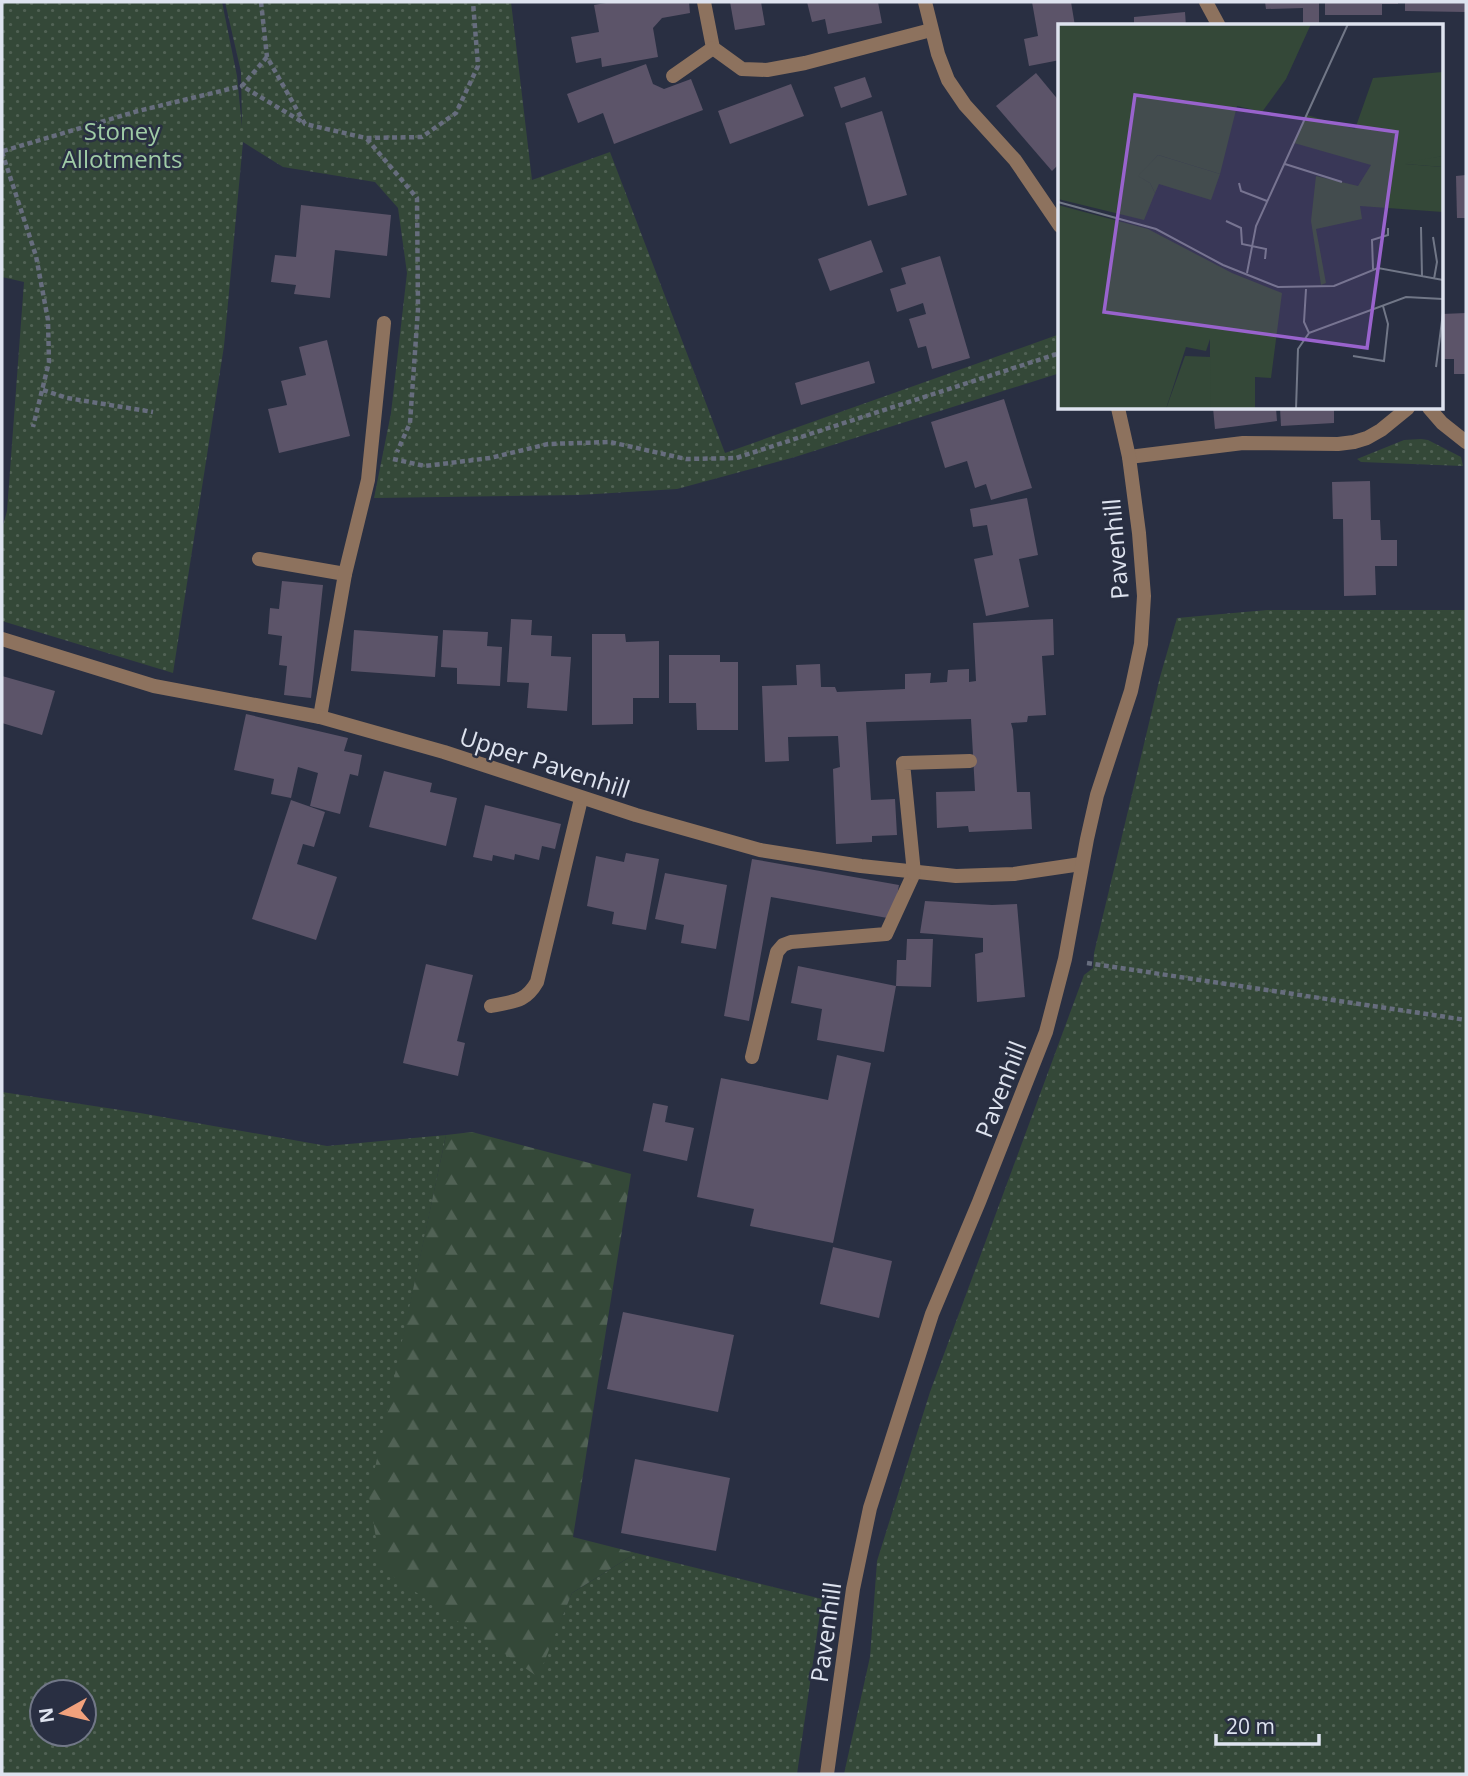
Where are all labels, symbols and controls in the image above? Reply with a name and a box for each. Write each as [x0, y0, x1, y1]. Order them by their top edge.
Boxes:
inset map [1058, 24, 1444, 410]
park label: Stoney Allotments [62, 114, 182, 175]
street label: Pavenhill [1094, 497, 1136, 601]
street label: Upper Pavenhill [456, 719, 634, 805]
street label: Pavenhill [967, 1036, 1033, 1142]
street label: Pavenhill [802, 1580, 848, 1684]
north arrow [28, 1678, 98, 1748]
scale bar [1216, 1702, 1319, 1746]
text: N [32, 1706, 60, 1725]
text: 20 m [1226, 1712, 1275, 1740]

